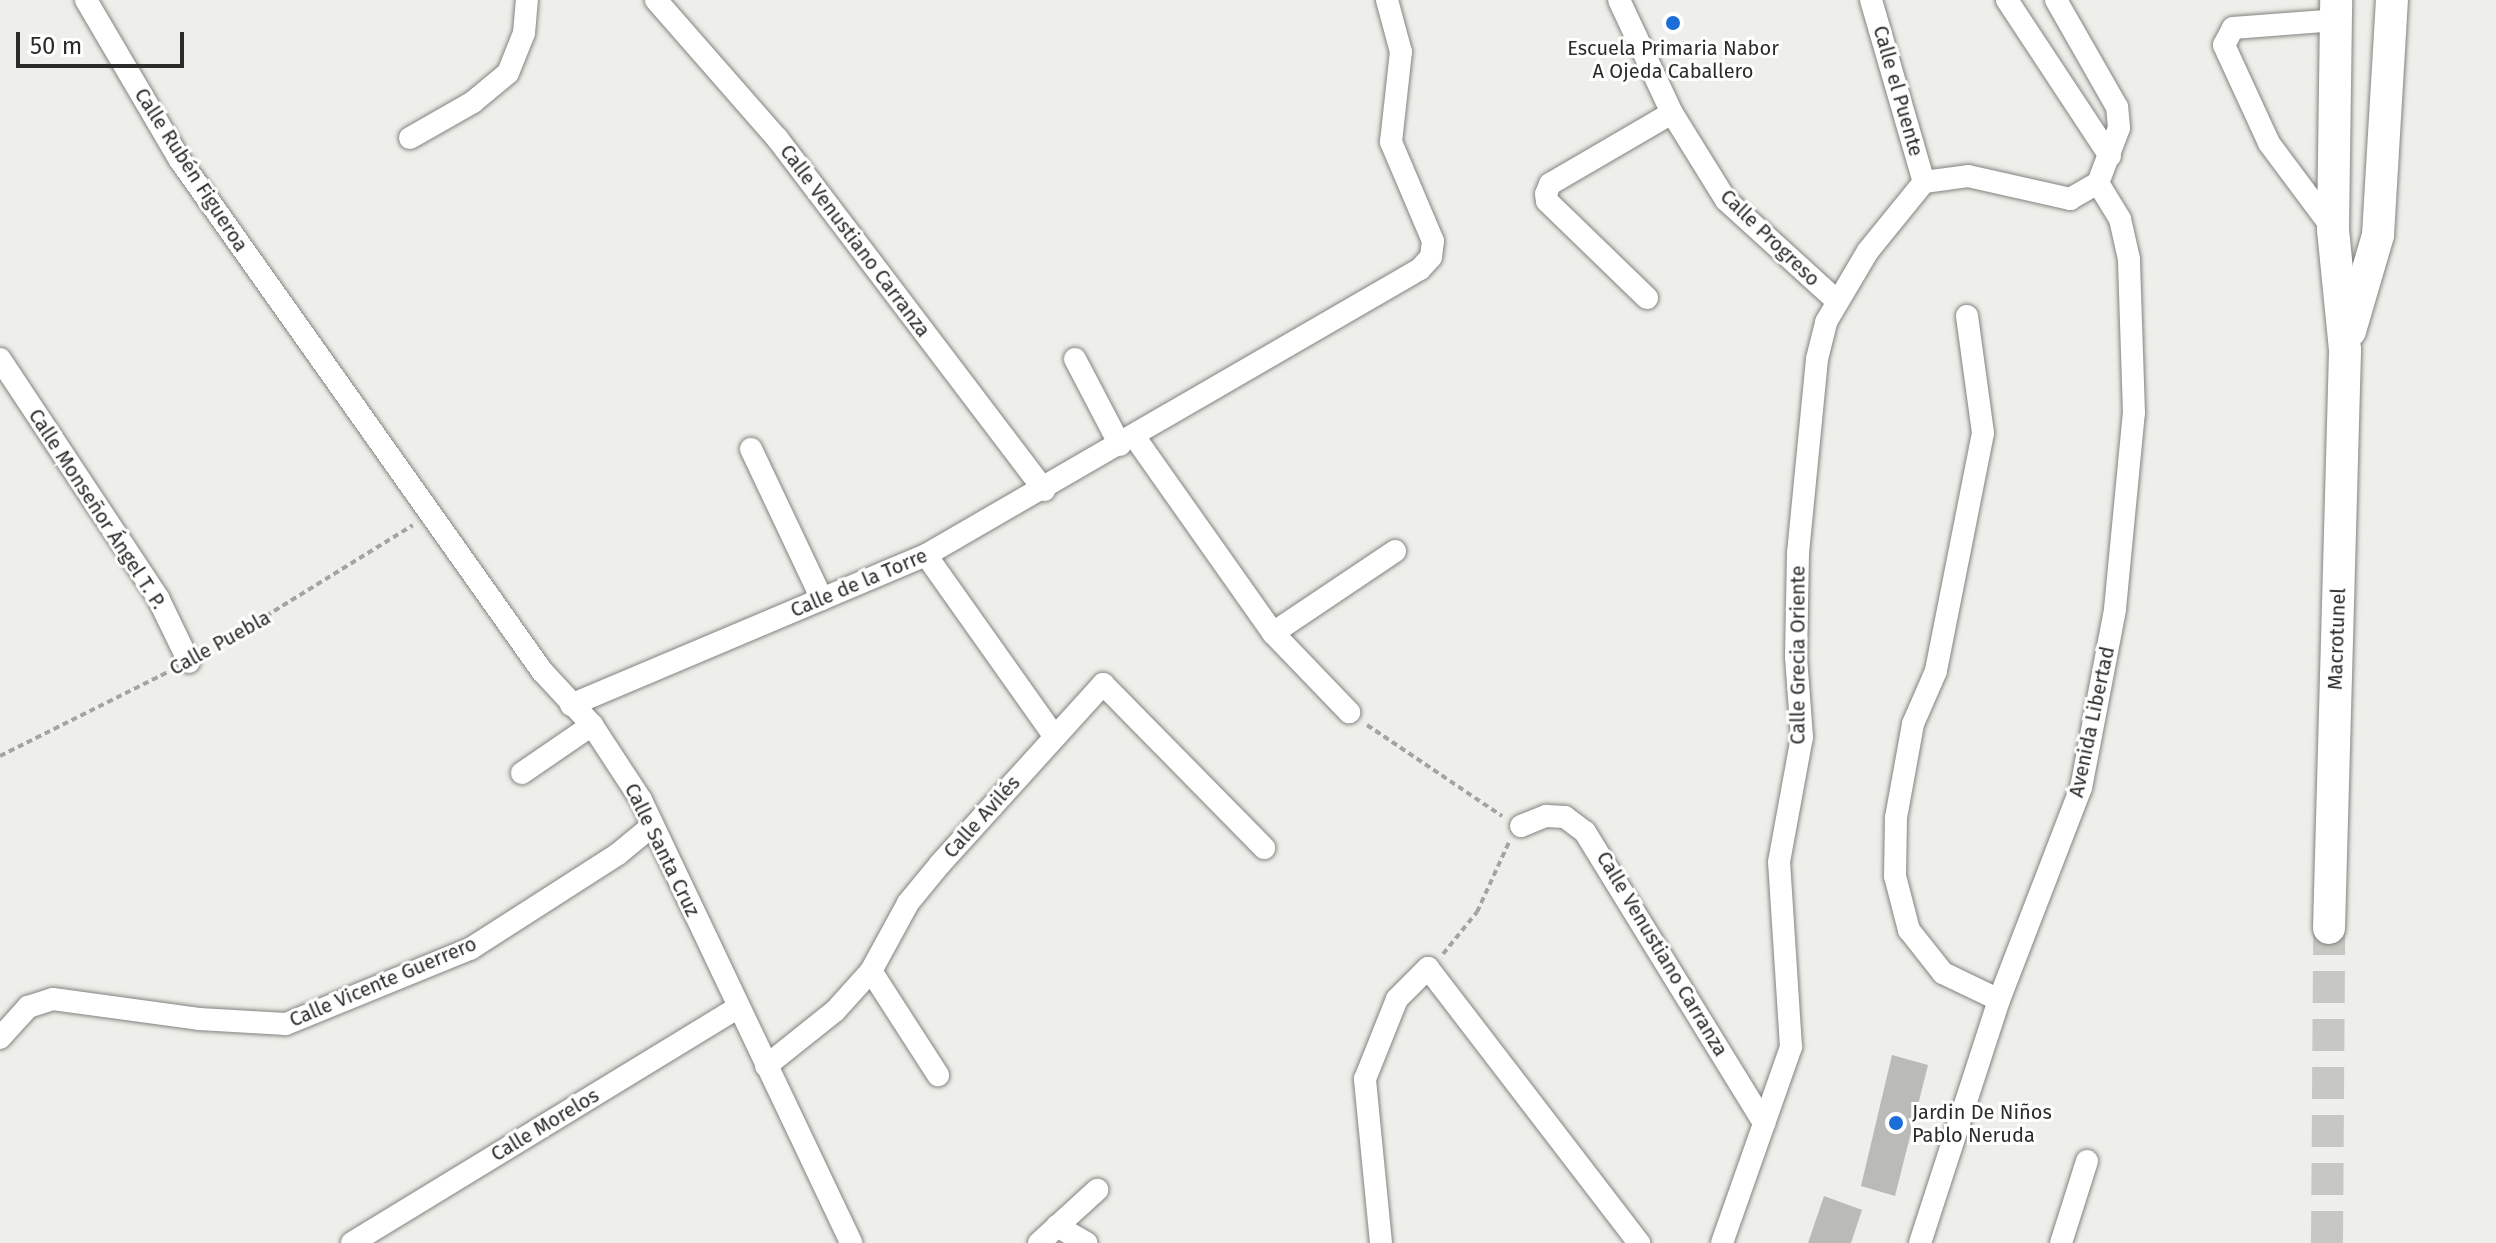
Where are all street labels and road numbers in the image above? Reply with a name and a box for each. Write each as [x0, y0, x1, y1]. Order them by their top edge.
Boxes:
street label: Calle el Puente [1868, 23, 1928, 159]
street label: Calle Rubén Figueroa [129, 84, 253, 256]
street label: Calle Venustiano Carranza [775, 140, 935, 342]
street label: Calle Progreso [1715, 185, 1825, 291]
street label: Calle Monseñor Ángel T. P. [23, 404, 171, 614]
street label: Calle de la Torre [787, 543, 931, 623]
street label: Calle Grecia Oriente [1786, 565, 1810, 745]
street label: Macrotunel [2323, 588, 2351, 690]
street label: Calle Puebla [165, 605, 275, 681]
street label: Avenida Libertad [2064, 644, 2120, 800]
street label: Calle Avilés [939, 771, 1025, 863]
street label: Calle Santa Cruz [619, 779, 705, 921]
street label: Calle Venustiano Carranza [1591, 847, 1733, 1061]
street label: Calle Vicente Guerrero [286, 932, 480, 1032]
street label: Calle Morelos [487, 1083, 603, 1167]

